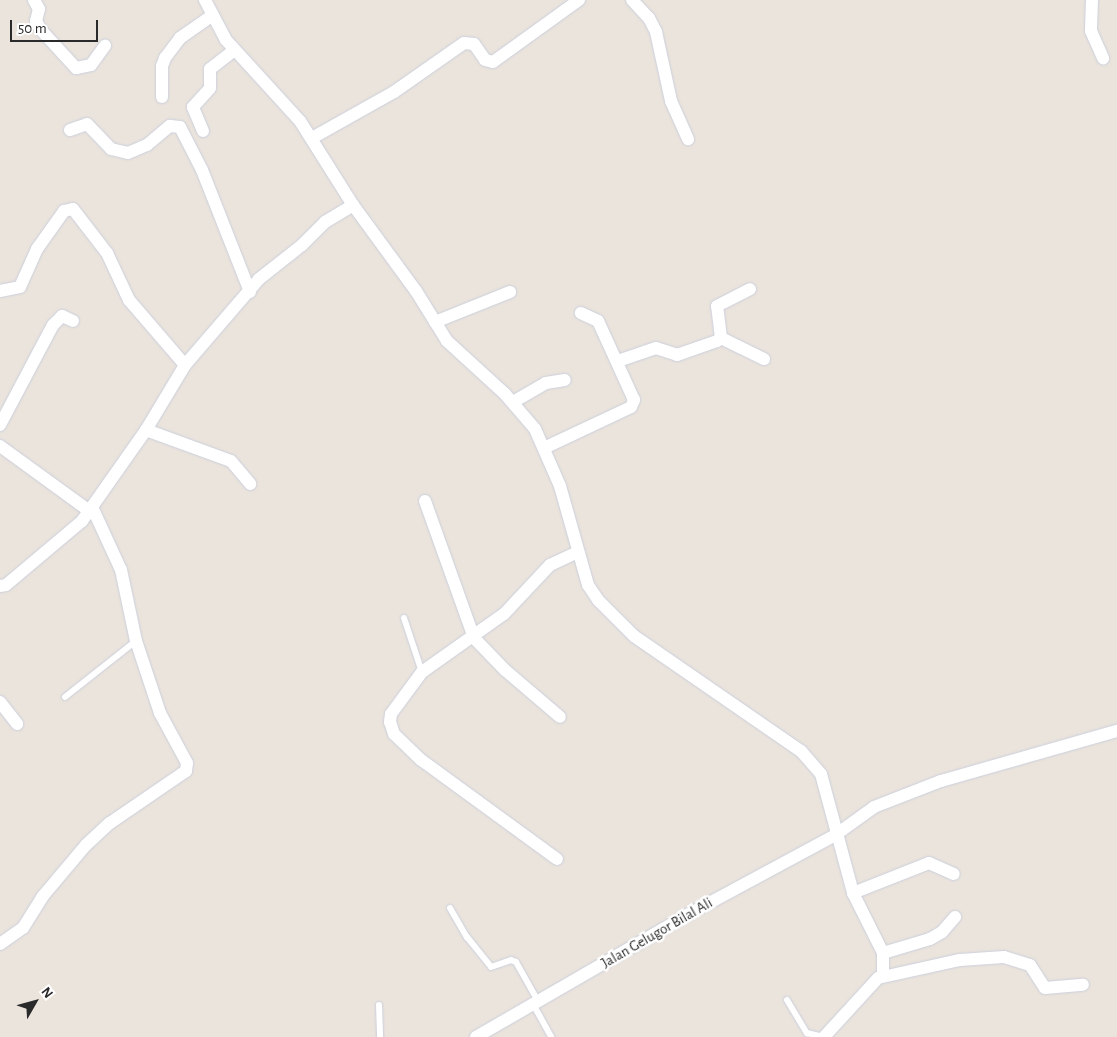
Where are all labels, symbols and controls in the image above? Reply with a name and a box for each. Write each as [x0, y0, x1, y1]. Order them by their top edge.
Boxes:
scale bar [12, 10, 100, 42]
text: 50 m [18, 21, 47, 36]
street label: Jalan Gelugor Bilal Ali [598, 894, 716, 972]
north arrow [10, 977, 60, 1027]
text: N [38, 985, 55, 1001]

